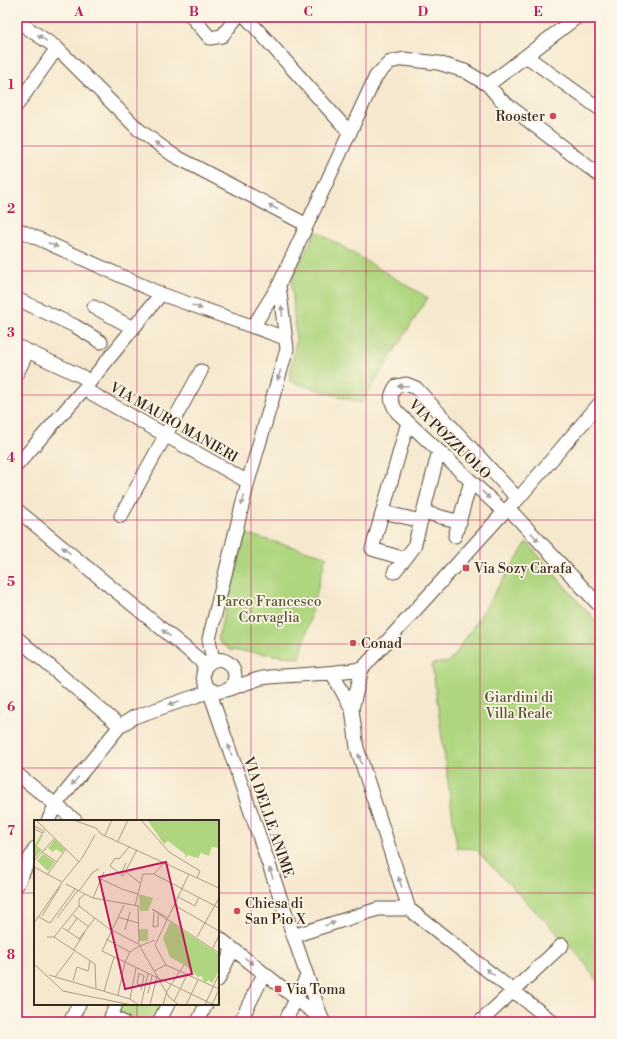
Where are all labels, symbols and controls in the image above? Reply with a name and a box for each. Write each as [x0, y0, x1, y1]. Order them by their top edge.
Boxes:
text: A [73, 4, 84, 20]
text: B [189, 4, 199, 20]
text: C [303, 4, 313, 20]
text: D [418, 4, 428, 20]
text: E [533, 4, 543, 20]
one-way arrow [37, 34, 48, 42]
text: 1 [8, 77, 15, 93]
place label: Rooster [495, 108, 545, 126]
marker: Rooster [548, 111, 558, 121]
one-way arrow [153, 141, 164, 149]
text: 2 [7, 201, 15, 217]
one-way arrow [267, 204, 278, 210]
one-way arrow [47, 242, 58, 248]
one-way arrow [192, 304, 204, 310]
one-way arrow [279, 305, 286, 317]
text: 3 [7, 325, 15, 341]
one-way arrow [276, 370, 282, 382]
street label: VIA MAURO MANIERI [105, 378, 241, 467]
one-way arrow [396, 383, 409, 389]
street label: VIA POZZUOLO [404, 395, 494, 483]
text: 4 [7, 450, 16, 466]
one-way arrow [481, 490, 491, 500]
one-way arrow [240, 494, 246, 507]
one-way arrow [530, 532, 540, 542]
one-way arrow [60, 546, 71, 555]
place label: Via Sozy Carafa [473, 560, 573, 578]
marker: Via Sozy Carafa [461, 563, 471, 573]
text: 5 [7, 574, 15, 590]
park label: Parco Francesco Corvaglia [216, 593, 322, 627]
one-way arrow [161, 628, 172, 637]
place label: Conad [361, 635, 402, 653]
marker: Conad [348, 638, 358, 648]
park label: Giardini di Villa Reale [484, 689, 554, 723]
text: 6 [7, 699, 15, 715]
one-way arrow [167, 701, 179, 707]
one-way arrow [226, 744, 232, 756]
street label: VIA DELLE ANIME [239, 753, 297, 880]
one-way arrow [357, 753, 363, 765]
one-way arrow [70, 776, 79, 787]
inset map [34, 820, 219, 1005]
text: 7 [7, 823, 15, 839]
one-way arrow [268, 867, 274, 879]
one-way arrow [397, 876, 403, 888]
place label: Chiesa di San Pio X [245, 895, 306, 929]
marker: Chiesa di San Pio X [232, 906, 242, 916]
one-way arrow [324, 921, 336, 927]
text: 8 [7, 947, 15, 963]
one-way arrow [243, 957, 254, 966]
one-way arrow [484, 967, 495, 976]
place label: Via Toma [285, 981, 347, 999]
marker: Via Toma [273, 984, 283, 994]

